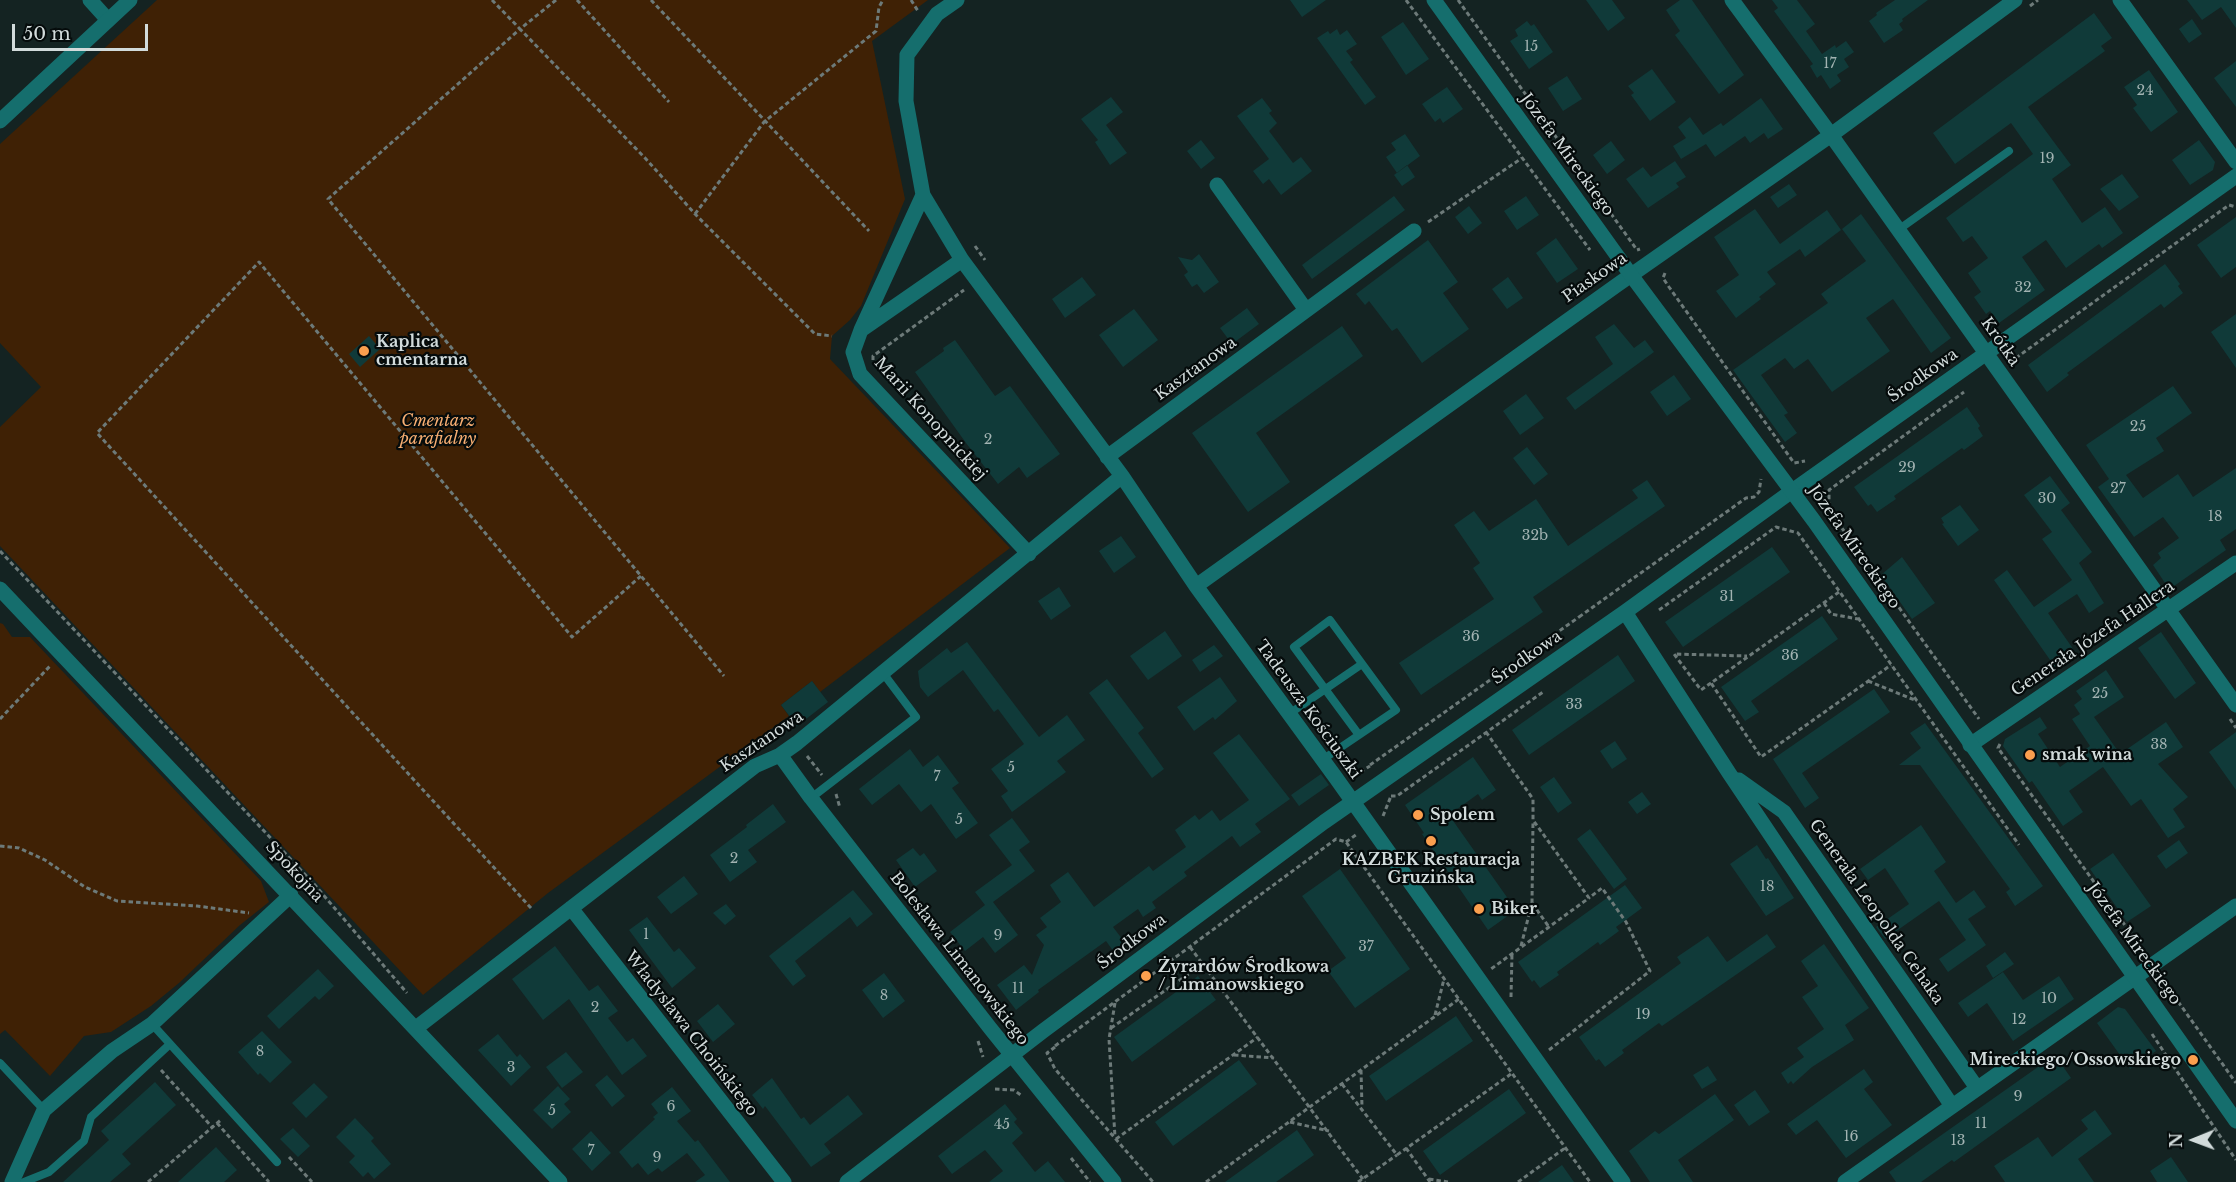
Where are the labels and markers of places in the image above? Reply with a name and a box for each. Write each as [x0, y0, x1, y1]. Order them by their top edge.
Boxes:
place label: Kaplica cmentarna [376, 332, 468, 370]
marker: Kaplica cmentarna [357, 344, 371, 358]
place label: smak wina [2042, 745, 2132, 765]
marker: smak wina [2023, 748, 2037, 762]
place label: Spolem [1430, 805, 1495, 825]
marker: Spolem [1411, 808, 1425, 822]
marker: KAZBEK Restauracja Gruzińska [1424, 834, 1438, 848]
place label: KAZBEK Restauracja Gruzińska [1342, 850, 1520, 888]
place label: Biker [1491, 899, 1537, 919]
marker: Biker [1472, 902, 1486, 916]
place label: Żyrardów Środkowa / Limanowskiego [1158, 957, 1329, 995]
marker: Żyrardów Środkowa / Limanowskiego [1139, 969, 1153, 983]
place label: Mireckiego/Ossowskiego [1969, 1050, 2181, 1070]
marker: Mireckiego/Ossowskiego [2186, 1053, 2200, 1067]

